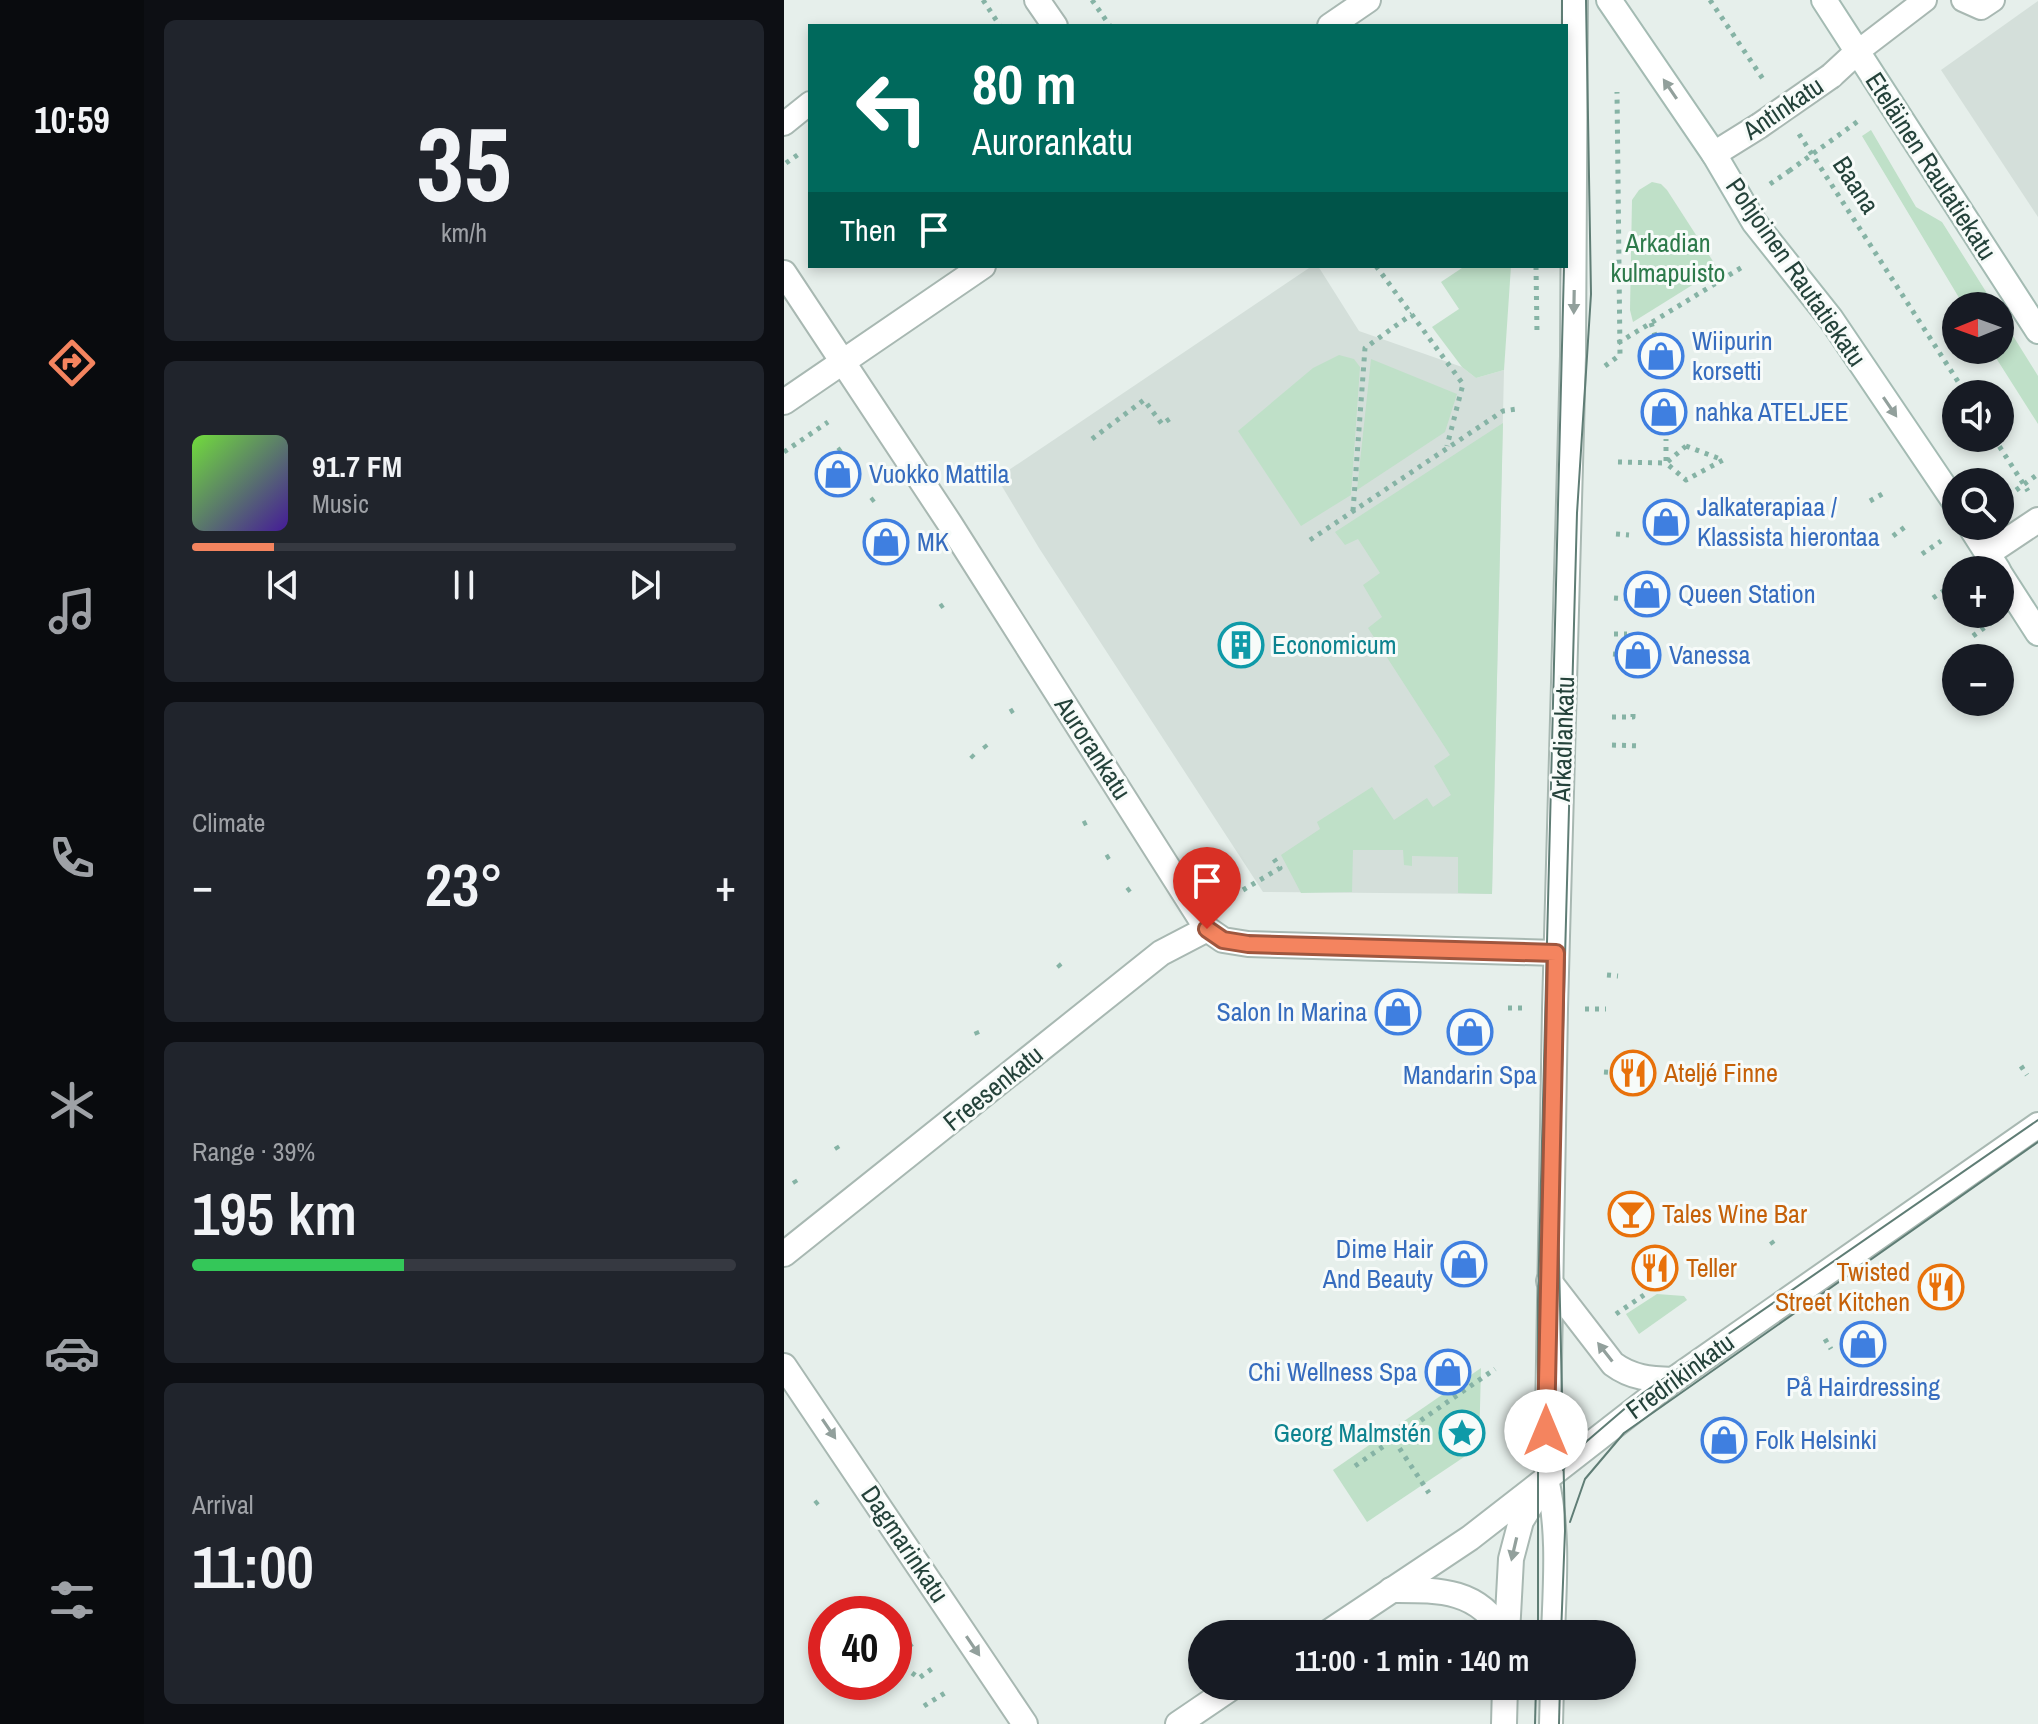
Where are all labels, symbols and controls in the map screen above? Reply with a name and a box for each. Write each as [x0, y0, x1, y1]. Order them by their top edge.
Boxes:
text: 80 m [972, 46, 1077, 121]
icon: left [840, 56, 944, 160]
street label: Eteläinen Rautatiekatu [1858, 65, 2005, 266]
street label: Antinkatu [1735, 68, 1830, 148]
one-way arrow [1663, 79, 1678, 100]
text: 35 [417, 93, 511, 233]
text: 10:59 [34, 96, 110, 144]
text: Aurorankatu [972, 118, 1133, 166]
street label: Baana [1825, 149, 1888, 220]
street label: Pohjoinen Rautatiekatu [1718, 170, 1875, 373]
icon: arrive [912, 208, 956, 252]
text: Then [840, 210, 896, 250]
text: km/h [441, 215, 487, 250]
park label: Arkadian kulmapuisto [1611, 225, 1725, 290]
one-way arrow [1568, 290, 1580, 315]
north arrow [1942, 292, 2014, 364]
map controls [1942, 292, 2014, 716]
place label: Wiipurin korsetti [1692, 323, 1773, 388]
shop icon: Wiipurin korsetti [1637, 332, 1685, 380]
icon: directions [44, 335, 100, 391]
button: sound [1942, 380, 2014, 452]
shop icon: nahka ATELJEE [1640, 388, 1688, 436]
place label: nahka ATELJEE [1695, 394, 1849, 429]
one-way arrow [1882, 396, 1897, 417]
text: 91.7 FM [312, 446, 402, 486]
shop icon: Vuokko Mattila [814, 450, 862, 498]
place label: Vuokko Mattila [869, 456, 1009, 491]
button: search [1942, 468, 2014, 540]
text: Music [312, 486, 369, 521]
place label: Jalkaterapiaa / Klassista hierontaa [1697, 489, 1880, 554]
shop icon: Jalkaterapiaa / Klassista hierontaa [1642, 498, 1690, 546]
shop icon: MK [862, 518, 910, 566]
place label: MK [917, 524, 949, 559]
button: + [1942, 556, 2014, 628]
icon: previous [261, 563, 305, 607]
icon: pause [442, 563, 486, 607]
icon: next [623, 563, 667, 607]
shop icon: Queen Station [1623, 570, 1671, 618]
place label: Queen Station [1678, 576, 1816, 611]
icon: music [44, 583, 100, 639]
building icon: Economicum [1217, 621, 1265, 669]
place label: Economicum [1272, 627, 1396, 662]
shop icon: Vanessa [1614, 631, 1662, 679]
place label: Vanessa [1669, 637, 1751, 672]
button: − [1942, 644, 2014, 716]
street label: Arkadiankatu [1543, 676, 1582, 803]
street label: Aurorankatu [1047, 689, 1140, 806]
text: Climate [192, 805, 265, 840]
icon: phone [44, 830, 100, 886]
text: 23° [425, 844, 503, 925]
pin [1173, 847, 1241, 929]
text: − [192, 855, 213, 915]
text: + [715, 855, 736, 915]
icon: arrive [1185, 859, 1229, 903]
shop icon: Salon In Marina [1374, 988, 1422, 1036]
place label: Salon In Marina [1216, 994, 1367, 1029]
shop icon: Mandarin Spa [1446, 1008, 1494, 1056]
street label: Freesenkatu [936, 1037, 1050, 1139]
restaurant icon: Ateljé Finne [1609, 1049, 1657, 1097]
place label: Ateljé Finne [1663, 1055, 1778, 1090]
place label: Mandarin Spa [1403, 1057, 1537, 1092]
icon: climate [44, 1077, 100, 1133]
text: Range · 39% [192, 1134, 315, 1169]
text: 195 km [192, 1173, 357, 1254]
bar icon: Tales Wine Bar [1607, 1190, 1655, 1238]
place label: Tales Wine Bar [1662, 1196, 1807, 1231]
place label: Dime Hair And Beauty [1322, 1231, 1433, 1296]
shop icon: Dime Hair And Beauty [1440, 1240, 1488, 1288]
restaurant icon: Teller [1631, 1244, 1679, 1292]
place label: Teller [1686, 1250, 1737, 1285]
place label: Twisted Street Kitchen [1775, 1254, 1910, 1319]
restaurant icon: Twisted Street Kitchen [1917, 1263, 1965, 1311]
shop icon: På Hairdressing [1839, 1320, 1887, 1368]
icon: car [44, 1325, 100, 1381]
street label: Fredrikinkatu [1619, 1325, 1741, 1427]
one-way arrow [1597, 1342, 1613, 1362]
shop icon: Chi Wellness Spa [1424, 1348, 1472, 1396]
place label: Chi Wellness Spa [1248, 1354, 1417, 1389]
place label: På Hairdressing [1786, 1369, 1940, 1404]
position arrow [1504, 1389, 1588, 1473]
place icon: Georg Malmstén [1438, 1409, 1486, 1457]
place label: Georg Malmstén [1273, 1415, 1431, 1450]
shop icon: Folk Helsinki [1700, 1416, 1748, 1464]
one-way arrow [821, 1419, 836, 1440]
place label: Folk Helsinki [1755, 1422, 1877, 1457]
street label: Dagmarinkatu [853, 1478, 957, 1609]
text: Arrival [192, 1487, 254, 1522]
text: 11:00 [192, 1526, 314, 1607]
one-way arrow [1507, 1536, 1520, 1561]
icon: filters [44, 1572, 100, 1628]
speed limit sign: 40 [808, 1596, 912, 1700]
one-way arrow [965, 1635, 980, 1657]
text: 11:00 · 1 min · 140 m [1295, 1640, 1529, 1680]

